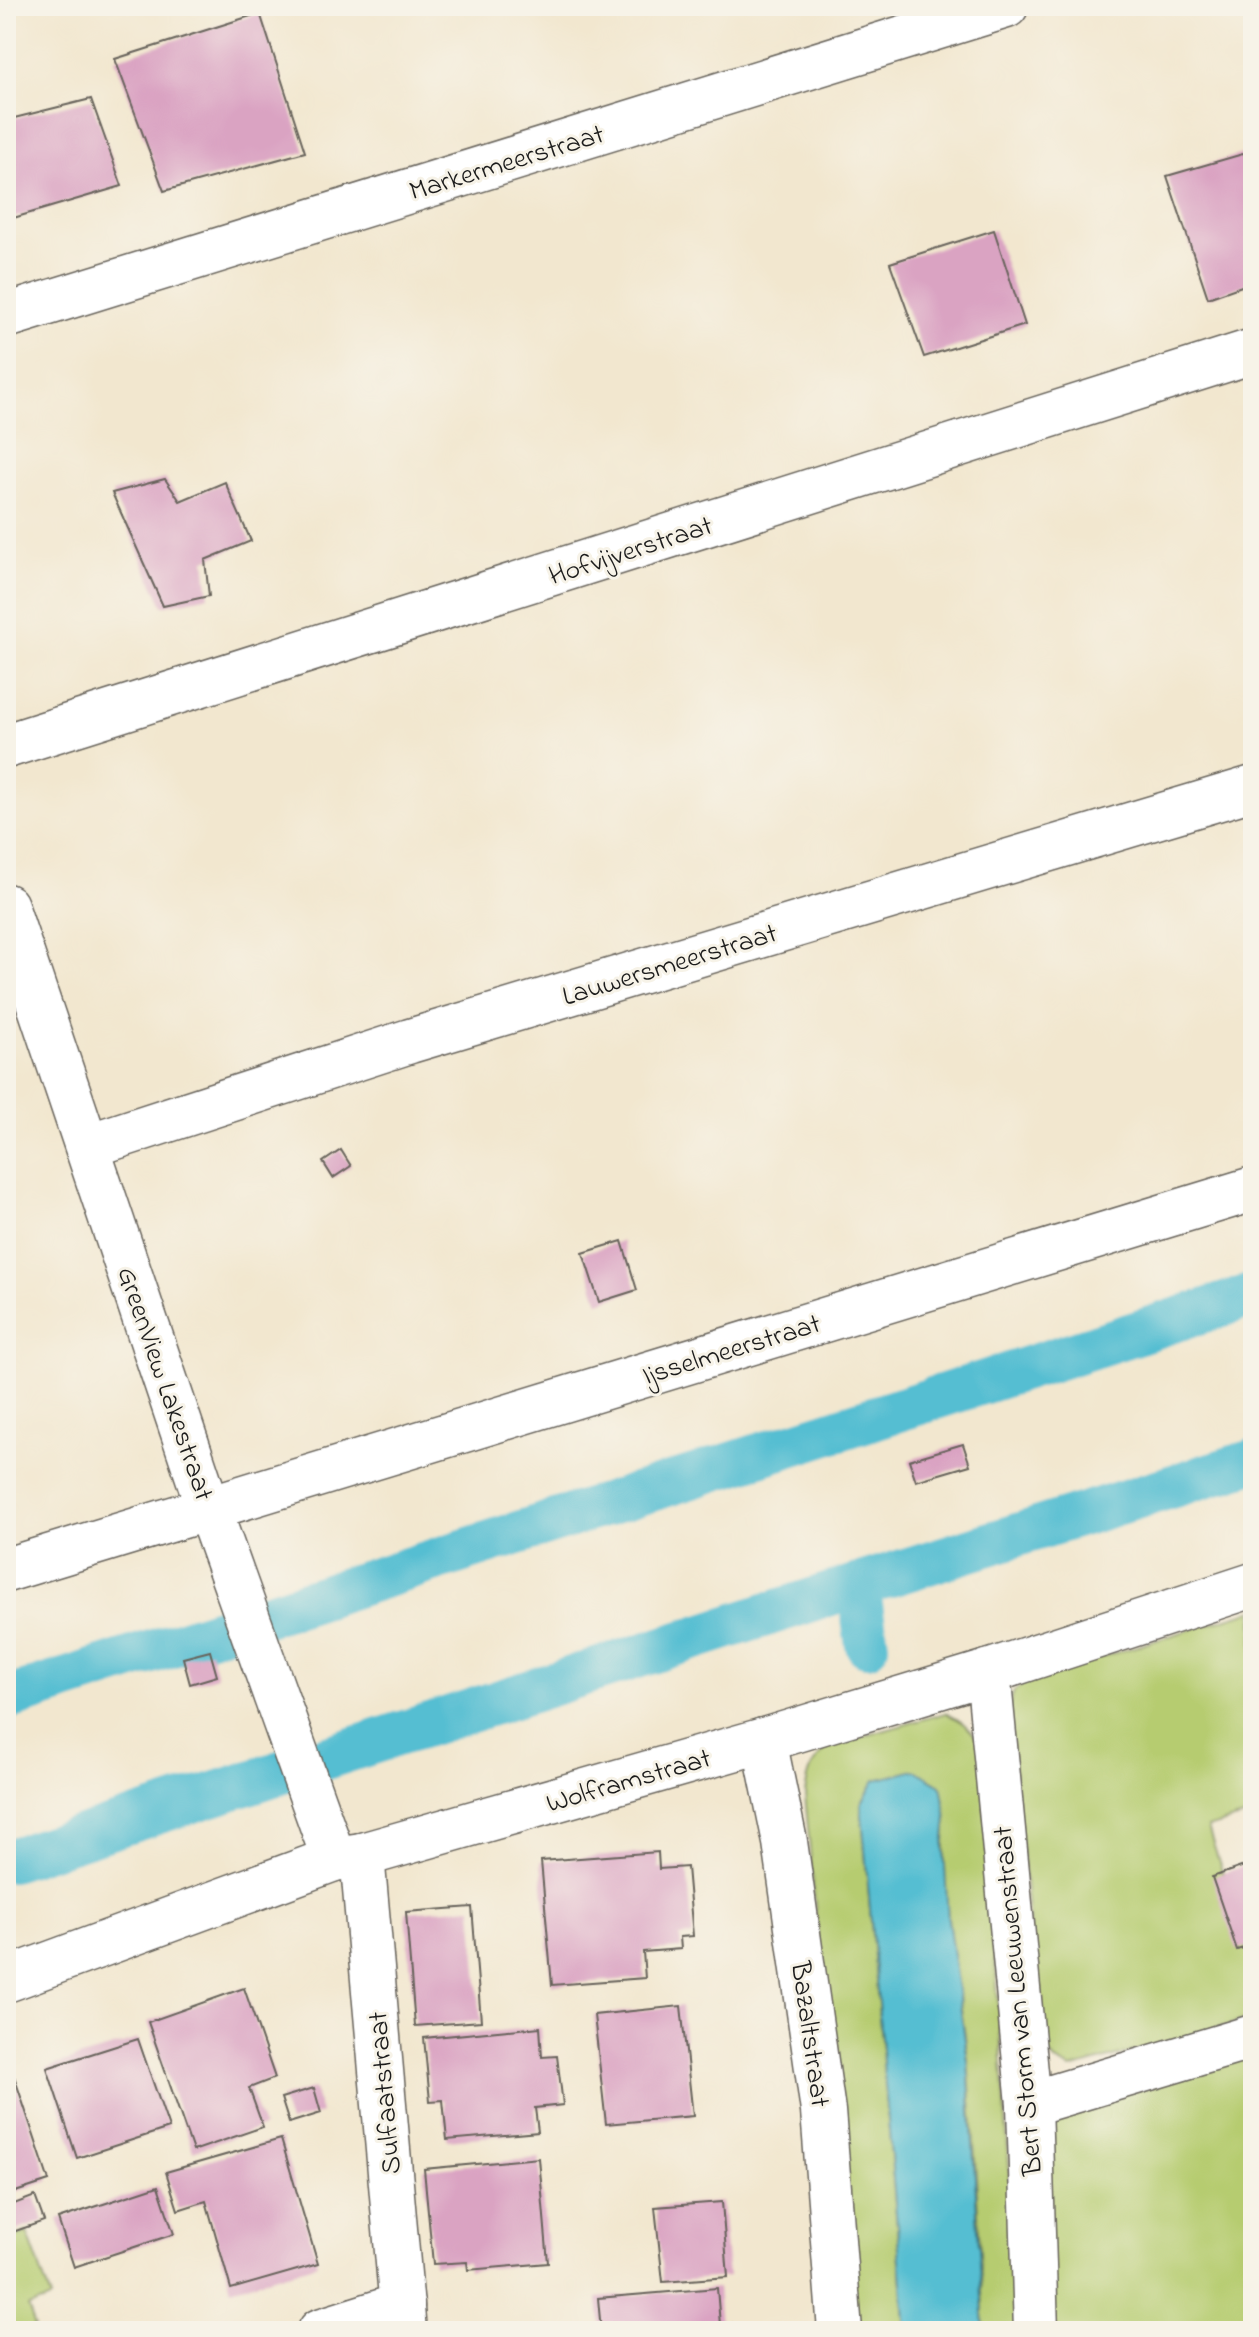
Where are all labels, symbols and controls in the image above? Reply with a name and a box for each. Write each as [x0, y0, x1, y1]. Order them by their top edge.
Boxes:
street label: Markermeerstraat [405, 115, 609, 213]
street label: Hofvijverstraat [544, 507, 718, 598]
street label: Lauwersmeerstraat [558, 914, 783, 1019]
street label: GreenView Lakestraat [104, 1262, 223, 1507]
street label: Ijsselmeerstraat [638, 1305, 826, 1398]
street label: Wolframstraat [542, 1739, 716, 1825]
street label: Bert Storm van Leeuwenstraat [984, 1824, 1055, 2178]
street label: Bazaltstraat [778, 1958, 839, 2110]
street label: Sulfaatstraat [359, 2010, 414, 2176]

